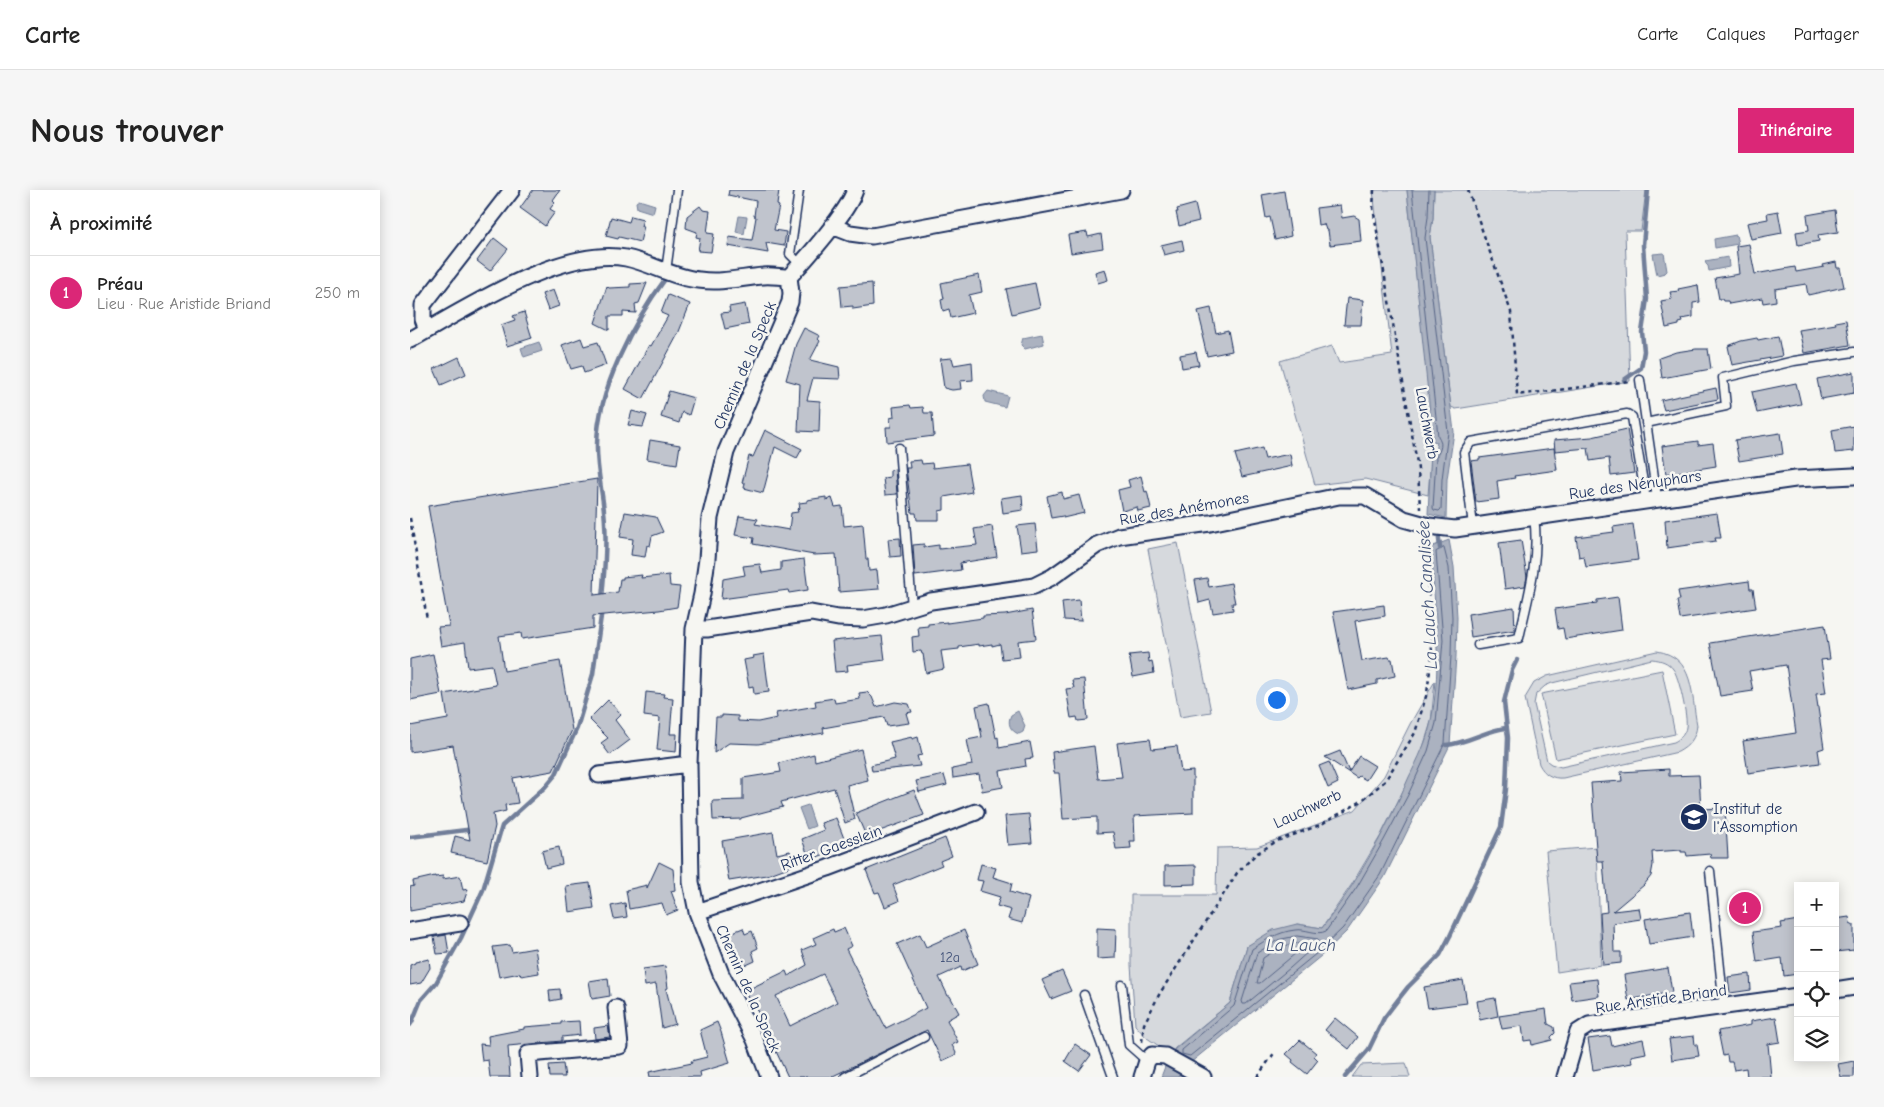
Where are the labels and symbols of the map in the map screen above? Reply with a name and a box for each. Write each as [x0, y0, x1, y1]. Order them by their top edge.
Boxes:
street label: Chemin de la Speck [710, 298, 780, 432]
street label: Lauchwerb [1412, 386, 1442, 461]
street label: Rue des Nénuphars [1568, 467, 1703, 503]
street label: Rue des Anémones [1118, 489, 1251, 529]
water label: La Lauch Canalisée [1413, 520, 1442, 670]
your location [1264, 687, 1290, 713]
street label: Lauchwerb [1271, 785, 1344, 832]
place label: Institut de l'Assomption [1713, 800, 1798, 836]
school or university icon: Institut de l'Assomption [1679, 802, 1709, 832]
street label: Ritter Gaesslein [778, 821, 885, 875]
pin: 1 [1729, 889, 1761, 927]
street label: Chemin de la Speck [712, 922, 784, 1055]
water label: La Lauch [1266, 935, 1336, 956]
house number: 12a [940, 949, 960, 966]
street label: Rue Aristide Briand [1594, 981, 1728, 1017]

